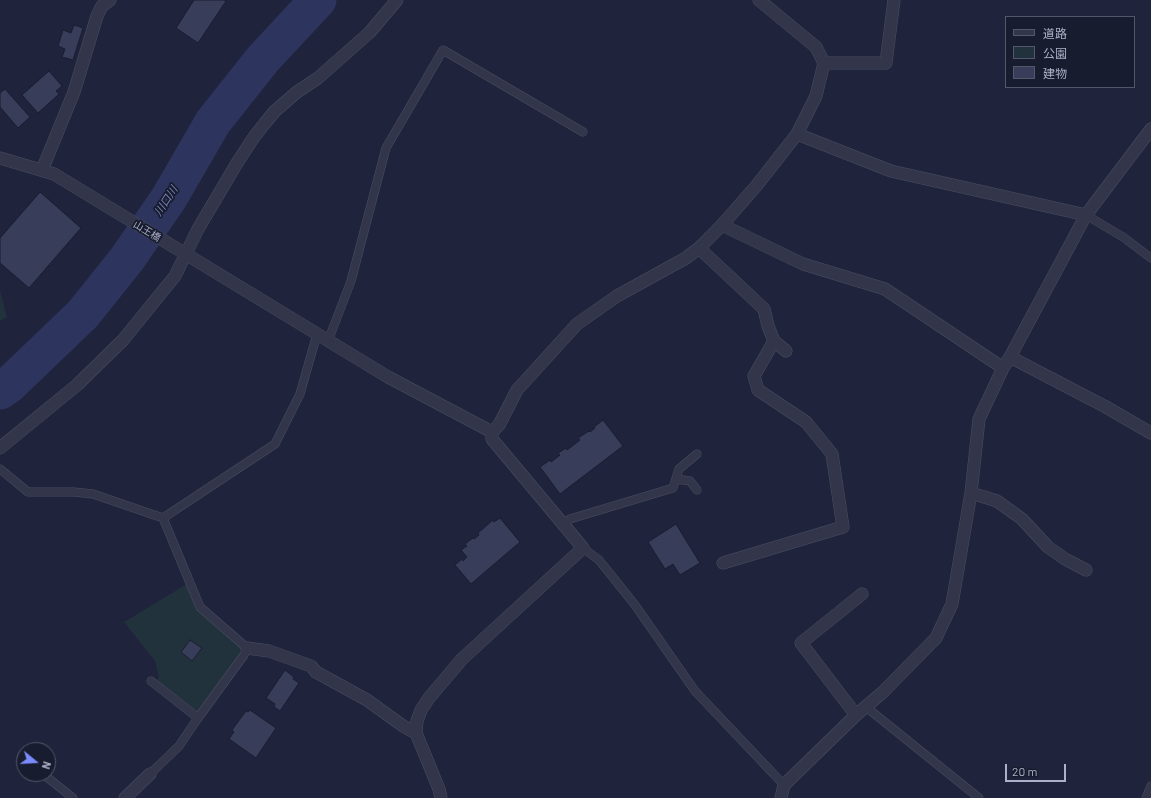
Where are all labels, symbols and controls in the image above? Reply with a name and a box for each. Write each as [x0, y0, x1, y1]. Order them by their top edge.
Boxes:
legend [1005, 16, 1135, 88]
text: 道路 [1043, 26, 1067, 40]
text: 公園 [1043, 46, 1067, 60]
text: 建物 [1043, 66, 1067, 80]
water label: 川口川 [151, 184, 181, 218]
street label: 山王橋 [131, 218, 163, 244]
north arrow [16, 742, 56, 782]
scale bar [1007, 756, 1068, 782]
text: N [40, 760, 54, 771]
text: 20 m [1012, 764, 1038, 778]

